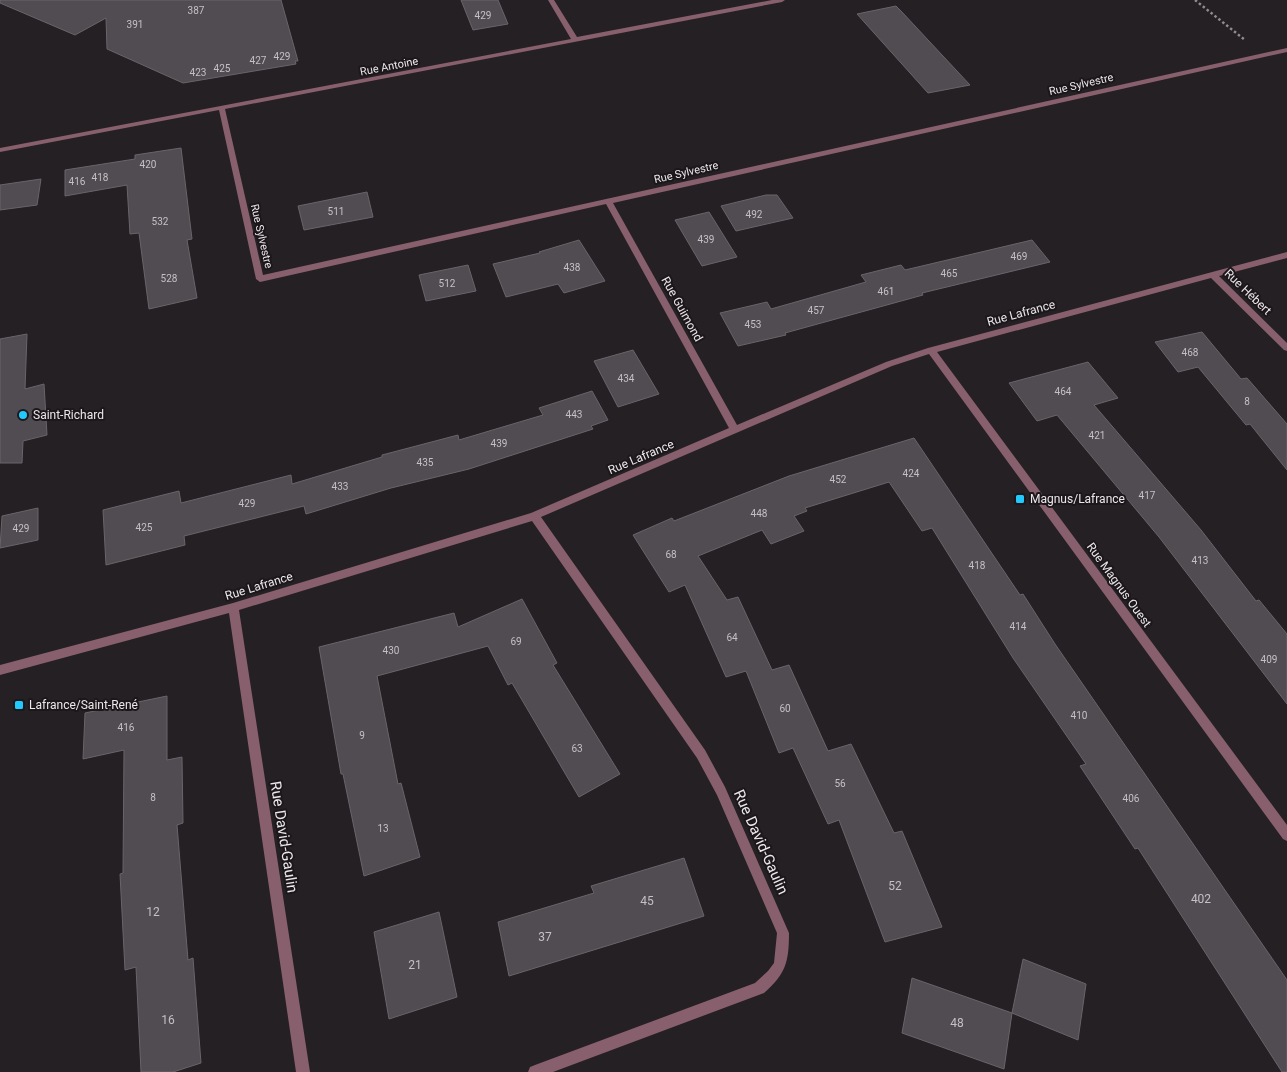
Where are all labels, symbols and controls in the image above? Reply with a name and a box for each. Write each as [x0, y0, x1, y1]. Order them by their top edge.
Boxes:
house number: 387 [188, 5, 205, 16]
house number: 429 [475, 10, 491, 21]
house number: 391 [127, 19, 143, 30]
house number: 429 [274, 51, 290, 62]
street label: Rue Antoine [359, 54, 419, 79]
house number: 427 [250, 55, 267, 66]
house number: 425 [214, 63, 231, 74]
house number: 423 [190, 67, 206, 78]
street label: Rue Sylvestre [1048, 71, 1115, 98]
house number: 420 [140, 159, 157, 170]
street label: Rue Sylvestre [653, 159, 720, 186]
house number: 418 [92, 172, 109, 183]
house number: 416 [69, 176, 86, 187]
street label: Rue Sylvestre [248, 203, 275, 270]
house number: 511 [328, 206, 344, 217]
house number: 492 [746, 209, 763, 220]
house number: 532 [152, 216, 169, 227]
house number: 439 [698, 234, 714, 245]
house number: 469 [1011, 251, 1027, 262]
house number: 438 [564, 262, 581, 273]
street label: Rue Hébert [1222, 266, 1274, 318]
house number: 465 [941, 268, 958, 279]
house number: 528 [161, 273, 178, 284]
street label: Rue Guimond [658, 274, 706, 344]
house number: 512 [439, 278, 456, 289]
house number: 461 [878, 286, 894, 297]
street label: Rue Lafrance [985, 297, 1057, 329]
house number: 457 [808, 305, 825, 316]
house number: 453 [745, 319, 761, 330]
house number: 468 [1182, 347, 1199, 358]
house number: 434 [618, 373, 635, 384]
house number: 464 [1055, 386, 1072, 397]
house number: 8 [1244, 396, 1250, 407]
place label: Saint-Richard [33, 408, 104, 422]
marker: Saint-Richard [17, 409, 29, 421]
house number: 443 [566, 409, 582, 420]
house number: 421 [1089, 430, 1105, 441]
street label: Rue Lafrance [606, 437, 676, 477]
house number: 439 [491, 438, 507, 449]
house number: 435 [417, 457, 434, 468]
house number: 424 [903, 468, 920, 479]
house number: 452 [830, 474, 847, 485]
house number: 433 [332, 481, 348, 492]
house number: 417 [1139, 490, 1156, 501]
place label: Magnus/Lafrance [1030, 492, 1125, 506]
marker: Magnus/Lafrance [1014, 493, 1026, 505]
house number: 429 [239, 498, 255, 509]
house number: 448 [751, 508, 768, 519]
house number: 425 [136, 522, 153, 533]
house number: 429 [13, 523, 29, 534]
street label: Rue Magnus Ouest [1084, 540, 1154, 630]
house number: 68 [665, 549, 677, 560]
house number: 413 [1192, 555, 1208, 566]
house number: 418 [969, 560, 986, 571]
street label: Rue Lafrance [223, 569, 295, 603]
house number: 414 [1010, 621, 1027, 632]
house number: 64 [726, 632, 738, 643]
house number: 69 [510, 636, 522, 647]
house number: 430 [383, 645, 400, 656]
house number: 409 [1261, 654, 1277, 665]
place label: Lafrance/Saint-René [29, 698, 138, 712]
marker: Lafrance/Saint-René [13, 699, 25, 711]
house number: 60 [779, 703, 791, 714]
house number: 410 [1071, 710, 1088, 721]
house number: 416 [118, 722, 135, 733]
house number: 9 [359, 730, 365, 741]
house number: 63 [571, 743, 583, 754]
house number: 56 [834, 778, 846, 789]
street label: Rue David-Gaulin [266, 780, 302, 894]
street label: Rue David-Gaulin [730, 787, 792, 897]
house number: 8 [150, 792, 156, 803]
house number: 406 [1123, 793, 1140, 804]
house number: 13 [377, 823, 389, 834]
house number: 52 [888, 879, 902, 893]
house number: 402 [1191, 892, 1211, 906]
house number: 45 [640, 894, 654, 908]
house number: 12 [146, 905, 160, 919]
house number: 37 [538, 930, 552, 944]
house number: 21 [408, 958, 422, 972]
house number: 16 [161, 1013, 175, 1027]
house number: 48 [950, 1016, 964, 1030]

